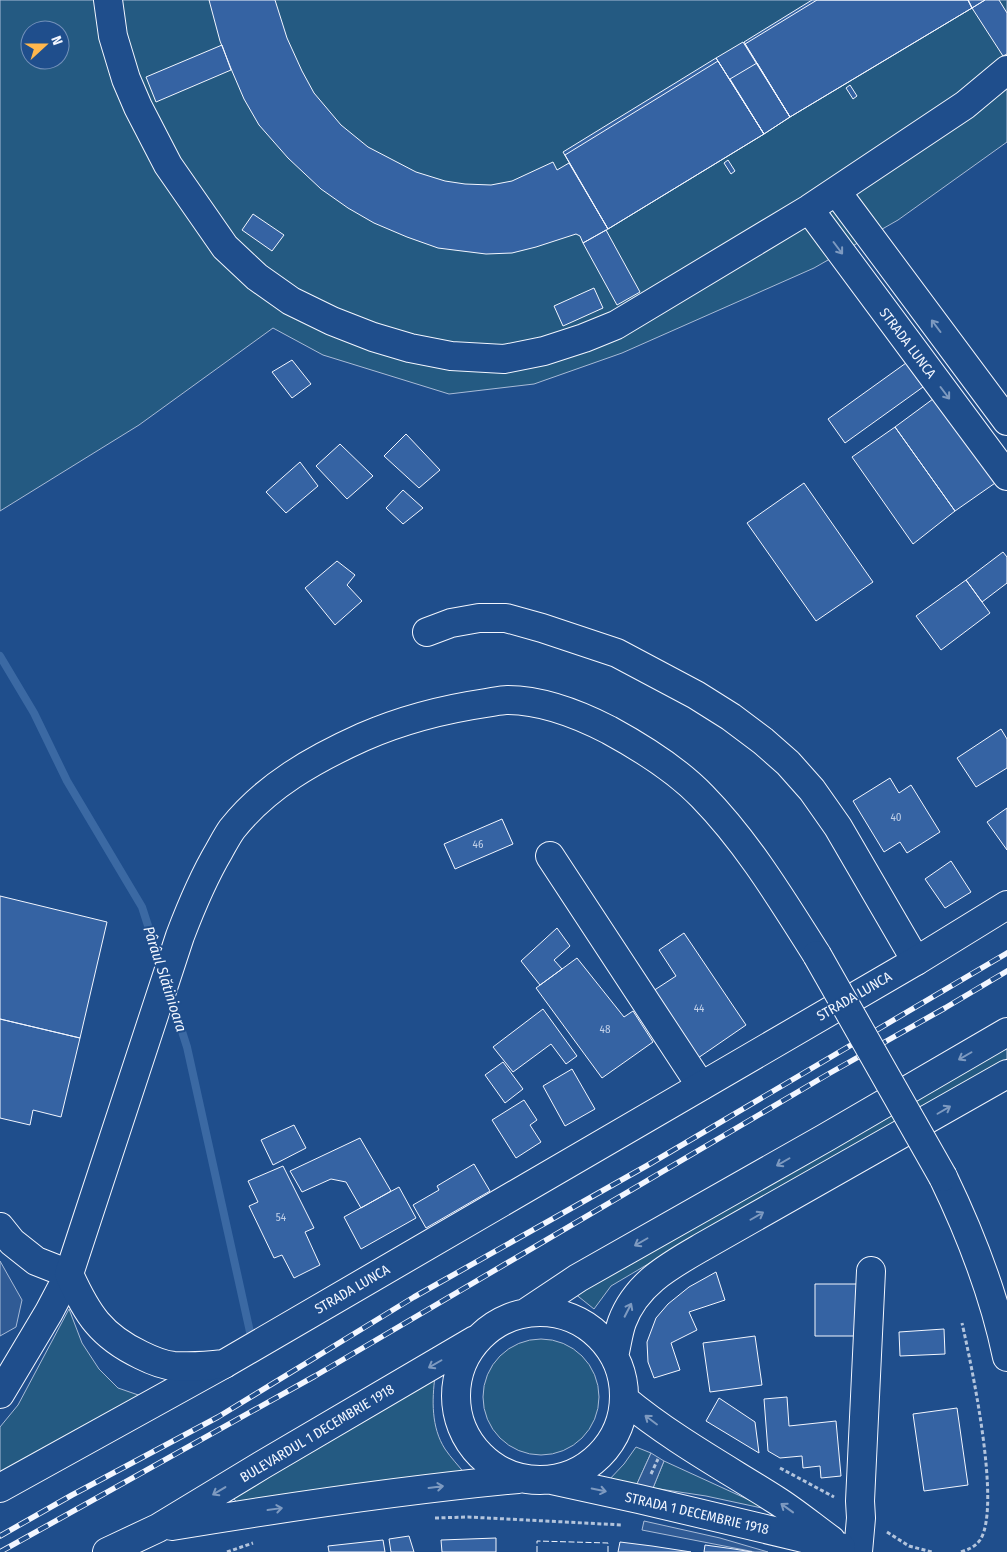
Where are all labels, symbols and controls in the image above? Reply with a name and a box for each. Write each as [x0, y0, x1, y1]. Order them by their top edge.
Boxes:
north arrow [20, 20, 70, 70]
text: N [47, 34, 66, 47]
one-way arrow [833, 241, 843, 255]
street label: STRADA LUNCA [876, 305, 940, 382]
one-way arrow [931, 319, 941, 333]
one-way arrow [940, 386, 950, 400]
house number: 40 [890, 811, 902, 824]
house number: 46 [473, 838, 484, 851]
water label: Pârâul Slătinioara [139, 924, 191, 1034]
street label: STRADA LUNCA [814, 968, 895, 1025]
house number: 44 [694, 1002, 705, 1015]
house number: 48 [600, 1023, 611, 1036]
one-way arrow [958, 1052, 972, 1062]
one-way arrow [936, 1104, 951, 1114]
one-way arrow [776, 1157, 790, 1167]
one-way arrow [749, 1210, 764, 1220]
house number: 54 [276, 1211, 287, 1224]
one-way arrow [635, 1237, 649, 1247]
street label: STRADA LUNCA [312, 1261, 393, 1318]
one-way arrow [624, 1303, 633, 1318]
one-way arrow [428, 1359, 442, 1369]
street label: BULEVARDUL 1 DECEMBRIE 1918 [237, 1381, 397, 1486]
one-way arrow [645, 1415, 658, 1426]
one-way arrow [428, 1482, 444, 1492]
one-way arrow [213, 1486, 227, 1496]
one-way arrow [591, 1486, 607, 1495]
street label: STRADA 1 DECEMBRIE 1918 [623, 1489, 770, 1538]
one-way arrow [781, 1503, 795, 1513]
one-way arrow [267, 1504, 283, 1514]

